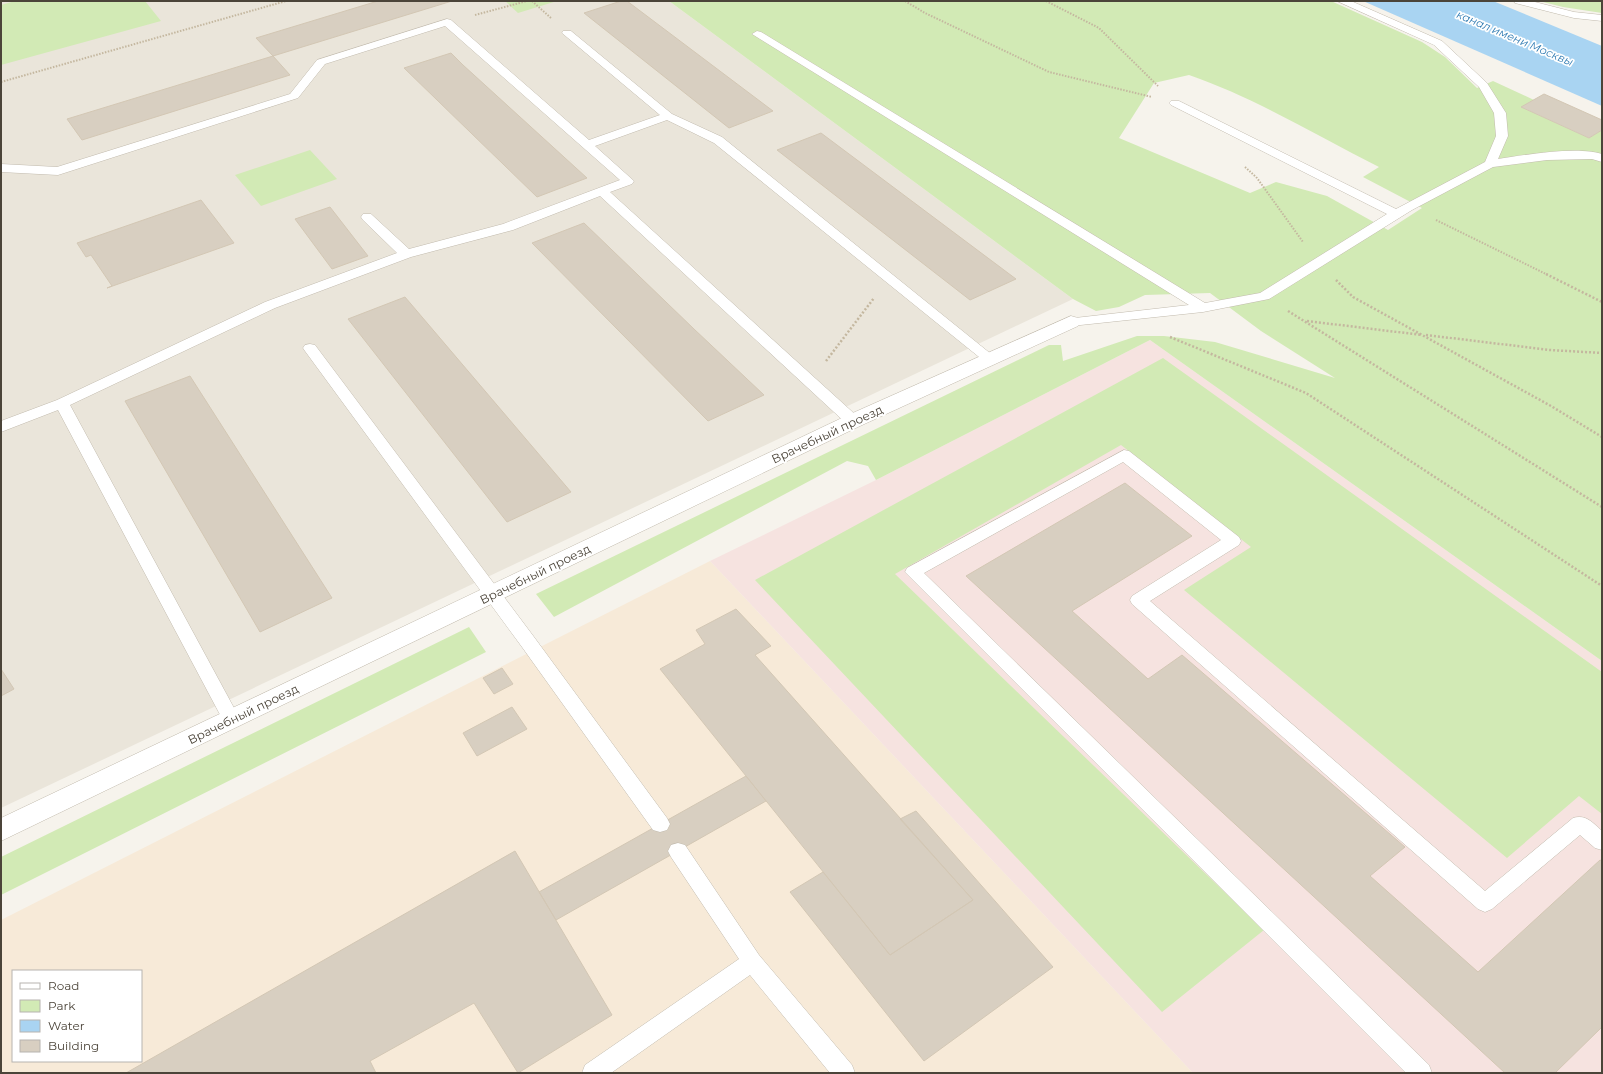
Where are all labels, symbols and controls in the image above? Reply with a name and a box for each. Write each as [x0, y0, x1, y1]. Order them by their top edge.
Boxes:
water label: канал имени Москвы [1455, 7, 1576, 69]
street label: Врачебный проезд [769, 402, 885, 466]
street label: Врачебный проезд [477, 541, 593, 607]
street label: Врачебный проезд [185, 681, 301, 747]
legend [12, 970, 142, 1062]
text: Road [48, 978, 79, 993]
text: Park [48, 998, 76, 1013]
text: Water [48, 1018, 85, 1033]
text: Building [48, 1038, 99, 1053]

